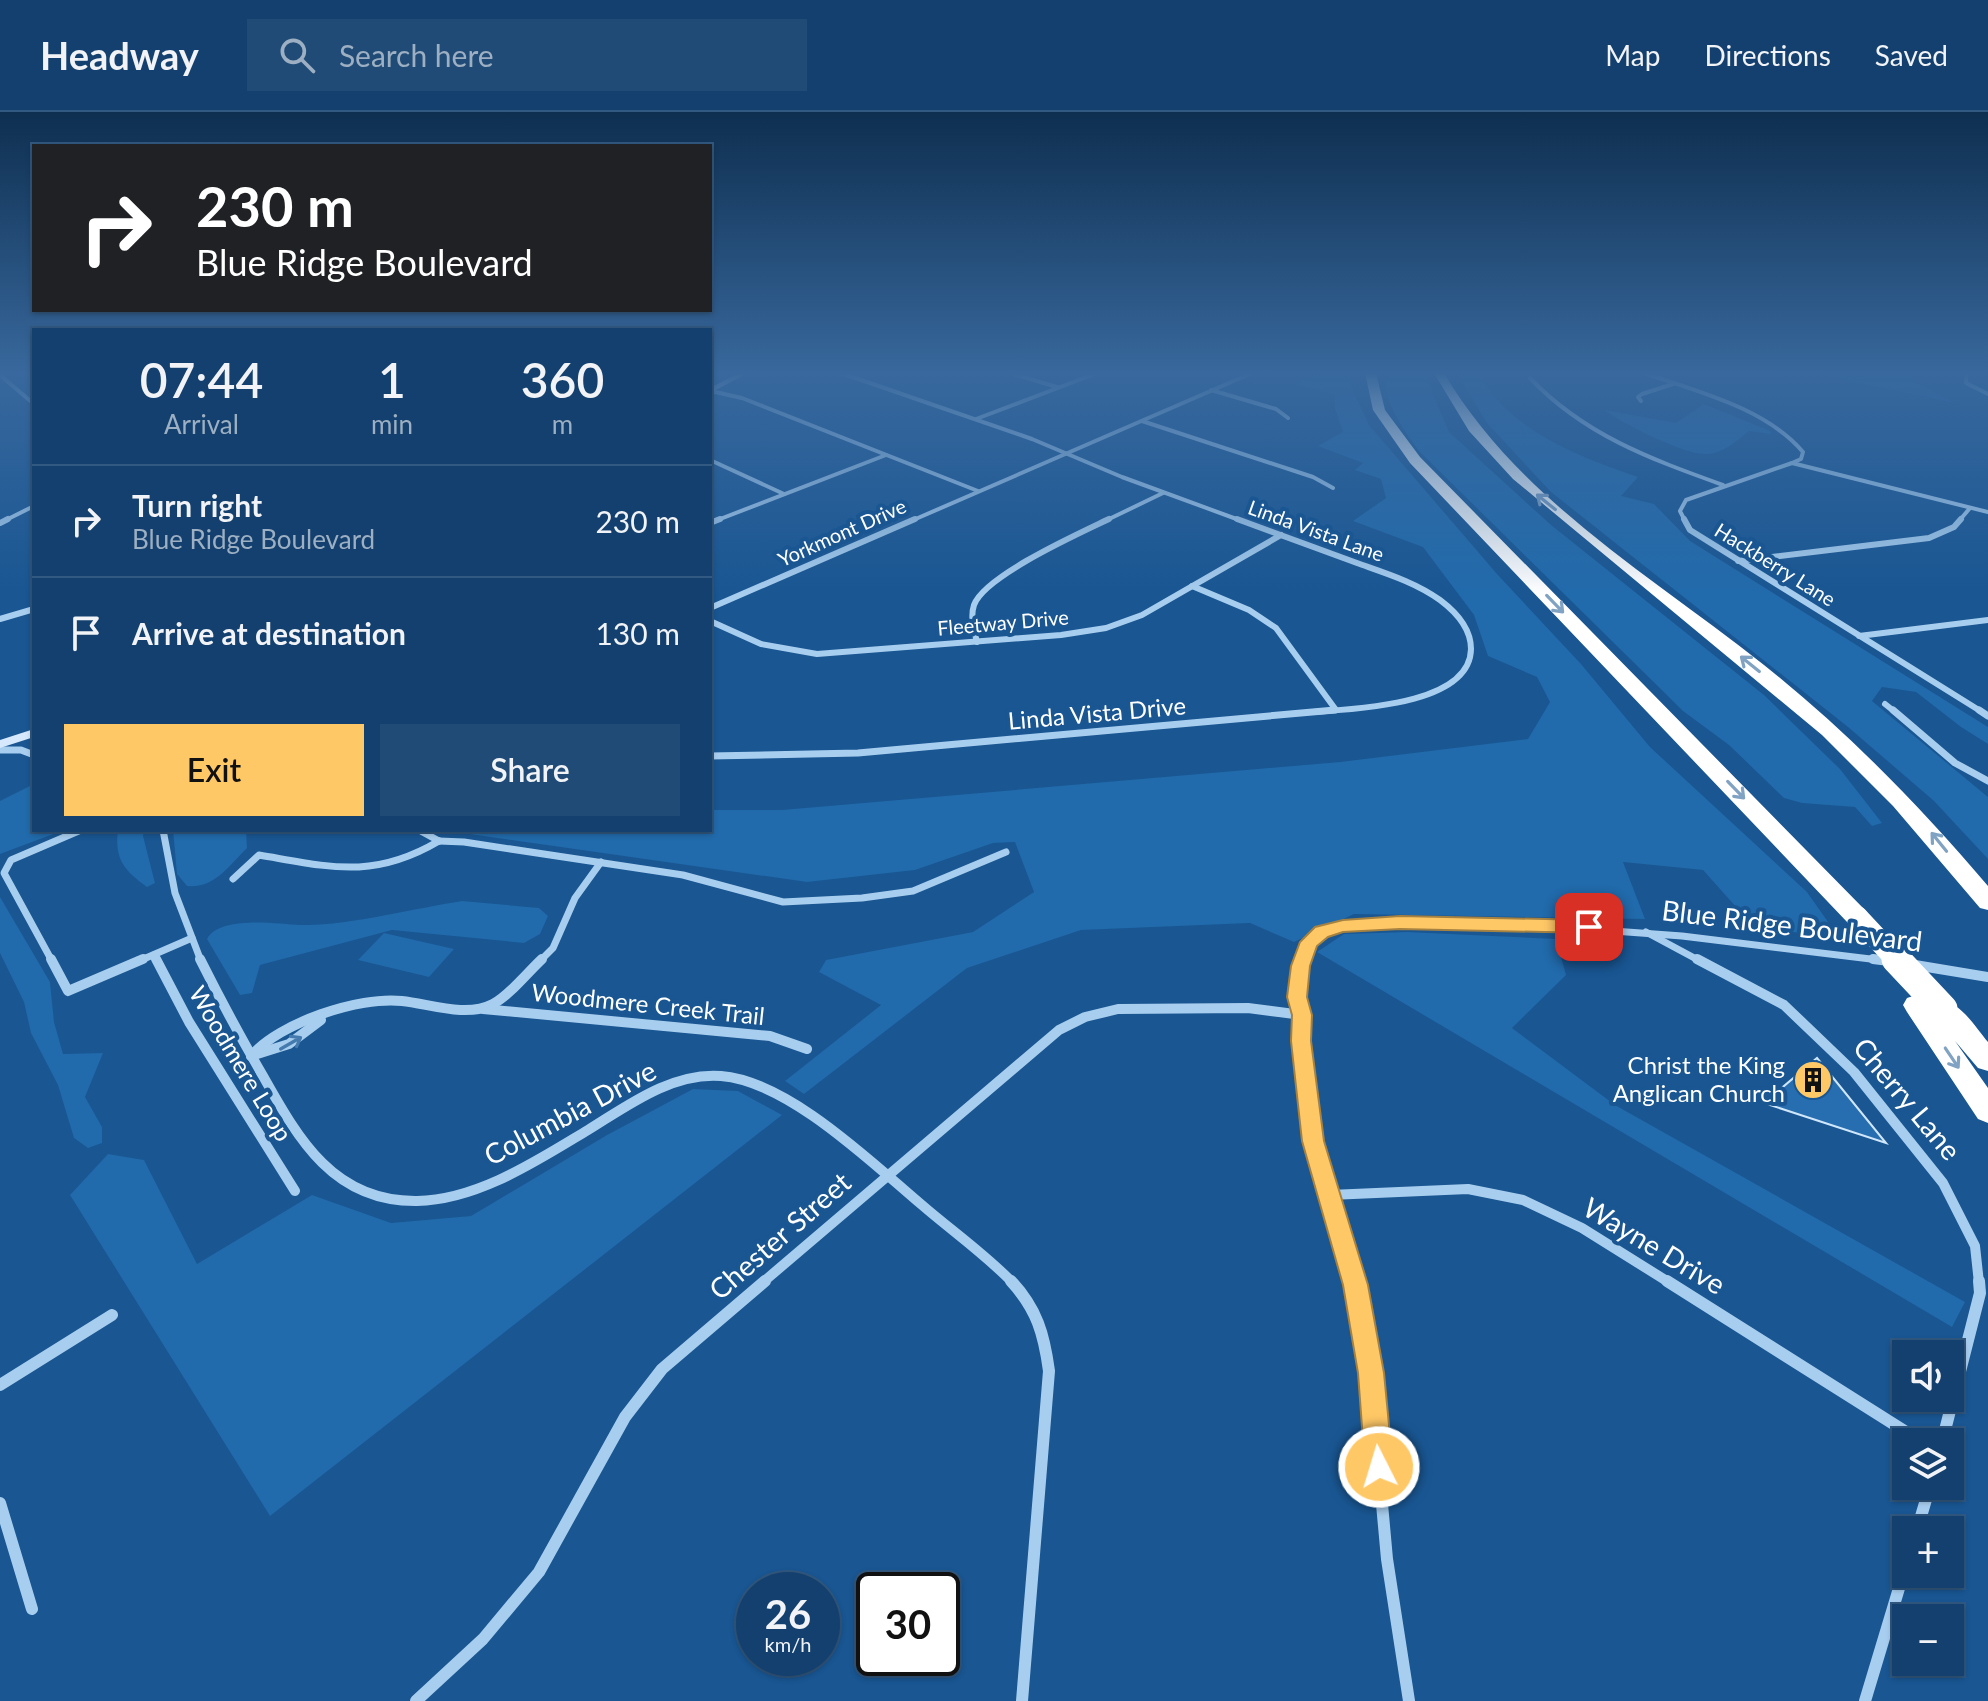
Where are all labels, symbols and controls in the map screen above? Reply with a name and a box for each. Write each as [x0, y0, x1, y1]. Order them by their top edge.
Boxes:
search box [247, 19, 807, 91]
text: Headway [40, 32, 199, 78]
icon: search [275, 33, 319, 77]
text: Search here [339, 37, 494, 73]
text: Map [1605, 38, 1660, 72]
text: Directions [1704, 38, 1831, 72]
text: Saved [1875, 38, 1948, 72]
text: 230 m [196, 172, 354, 239]
icon: right [64, 176, 168, 280]
text: Blue Ridge Boulevard [196, 240, 533, 284]
text: 07:44 [140, 351, 263, 408]
text: 1 [378, 351, 406, 408]
text: 360 [521, 351, 604, 408]
text: Arrival [164, 408, 239, 440]
text: min [371, 408, 413, 440]
text: m [552, 408, 573, 440]
text: Turn right [132, 487, 262, 523]
street label: Yorkmont Drive [774, 493, 909, 571]
one-way arrow [1536, 493, 1557, 511]
street label: Linda Vista Lane [1245, 494, 1388, 566]
icon: right [64, 499, 108, 543]
text: 230 m [595, 503, 680, 539]
street label: Hackberry Lane [1711, 517, 1840, 611]
text: Blue Ridge Boulevard [132, 523, 375, 555]
one-way arrow [1545, 594, 1564, 613]
street label: Fleetway Drive [936, 604, 1070, 640]
icon: arrive [64, 611, 108, 655]
text: Arrive at destination [132, 615, 406, 651]
text: 130 m [595, 615, 680, 651]
one-way arrow [1740, 655, 1761, 673]
street label: Linda Vista Drive [1007, 690, 1187, 735]
button: Exit [64, 724, 364, 816]
button: Share [380, 724, 680, 816]
one-way arrow [1727, 780, 1746, 800]
one-way arrow [1930, 832, 1947, 853]
street label: Blue Ridge Boulevard [1660, 892, 1924, 958]
pin [1555, 893, 1623, 961]
icon: arrive [1567, 905, 1611, 949]
street label: Woodmere Creek Trail [530, 977, 766, 1030]
street label: Woodmere Loop [184, 980, 299, 1146]
street label: Cherry Lane [1847, 1030, 1969, 1166]
one-way arrow [279, 1035, 302, 1051]
one-way arrow [1944, 1046, 1960, 1068]
place label: Christ the King Anglican Church [1613, 1050, 1785, 1107]
street label: Columbia Drive [478, 1053, 661, 1172]
building icon: Christ the King Anglican Church [1792, 1059, 1834, 1101]
street label: Chester Street [702, 1165, 857, 1306]
street label: Wayne Drive [1577, 1189, 1732, 1301]
map controls [1892, 1340, 1964, 1676]
button: sound [1892, 1340, 1964, 1412]
position arrow [1337, 1425, 1421, 1509]
button: layers [1892, 1428, 1964, 1500]
button: + [1892, 1516, 1964, 1588]
speed limit sign: 30 [856, 1572, 960, 1676]
text: 26 [765, 1590, 811, 1638]
button: − [1892, 1604, 1964, 1676]
text: km/h [765, 1632, 811, 1656]

